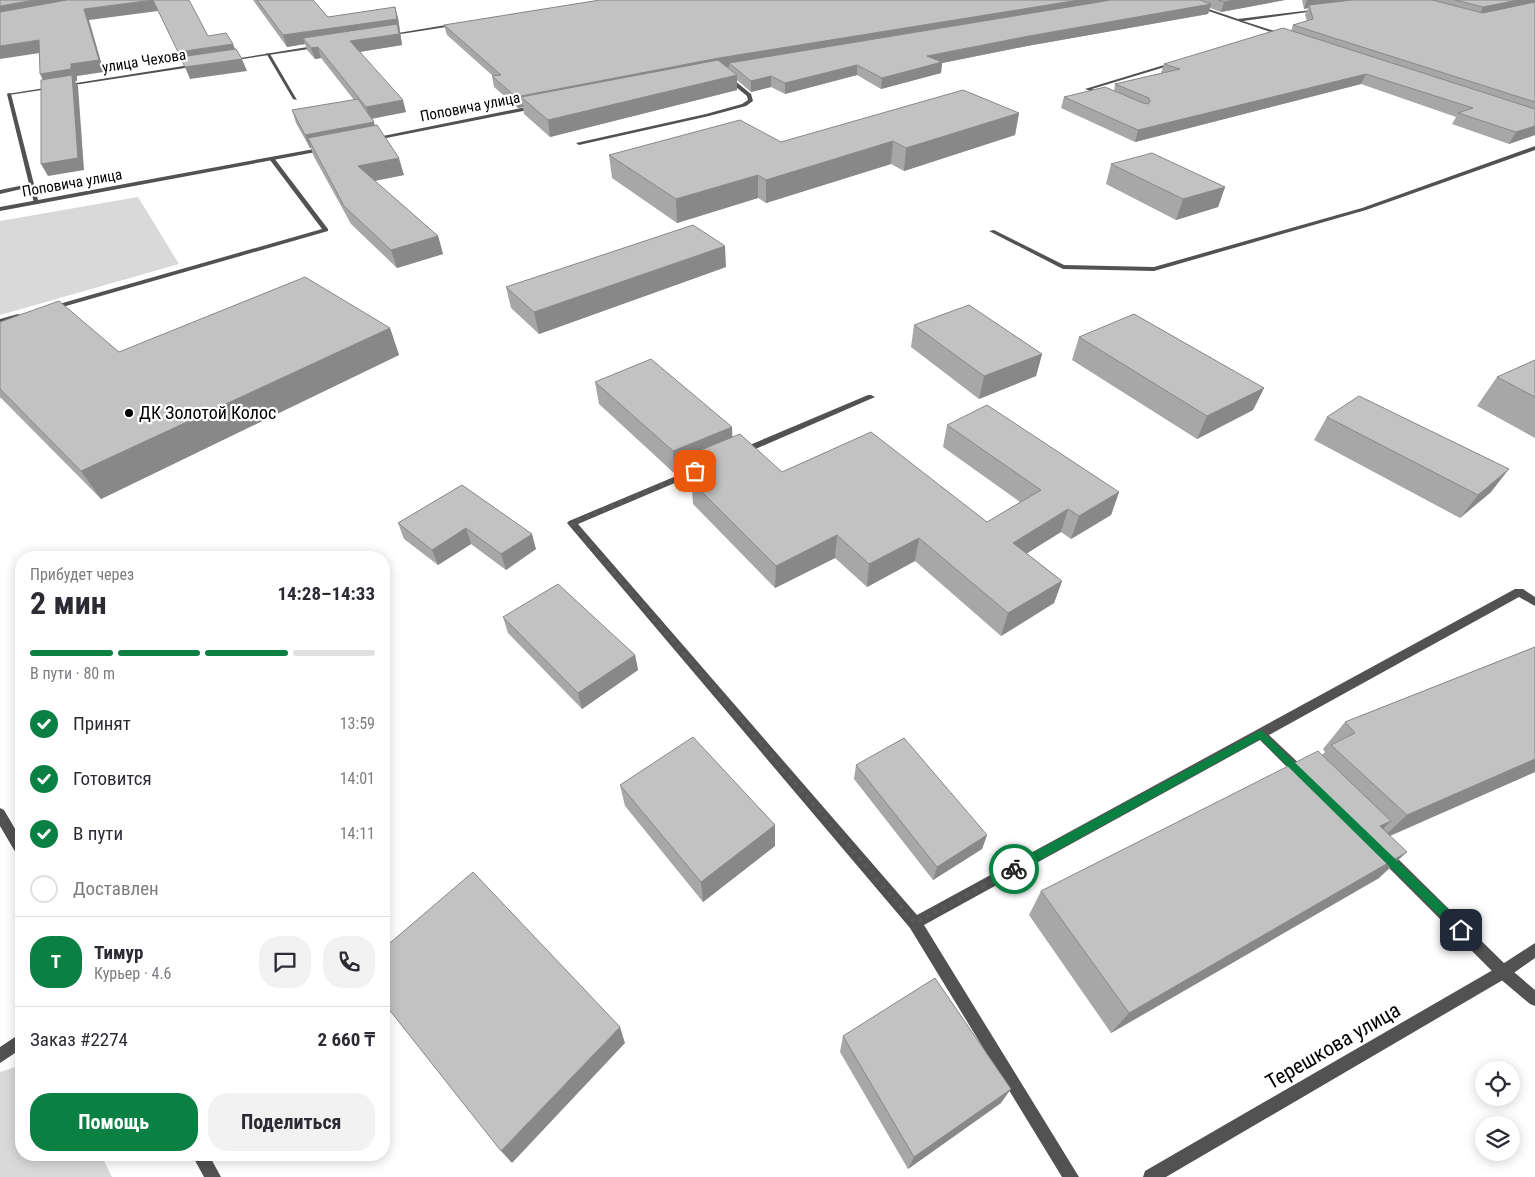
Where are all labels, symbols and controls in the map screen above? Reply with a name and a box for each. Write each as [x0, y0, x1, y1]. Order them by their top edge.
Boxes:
street label: улица Чехова [101, 46, 187, 76]
street label: Поповича улица [419, 88, 521, 126]
street label: Поповича улица [21, 165, 123, 201]
place label: ДК Золотой Колос [139, 402, 276, 423]
marker: ДК Золотой Колос [123, 407, 135, 419]
pin [674, 450, 716, 492]
icon: bag [681, 457, 709, 485]
text: Прибудет через [30, 565, 134, 584]
text: 14:28–14:33 [277, 582, 375, 605]
text: 2 мин [30, 584, 107, 622]
text: В пути · 80 m [30, 664, 115, 683]
icon: check [30, 710, 58, 738]
text: Принят [73, 712, 131, 735]
text: 13:59 [340, 714, 375, 733]
icon: check [30, 765, 58, 793]
text: Готовится [73, 767, 152, 790]
text: 14:01 [340, 769, 375, 788]
icon: check [30, 820, 58, 848]
text: В пути [73, 822, 123, 845]
text: 14:11 [340, 824, 375, 843]
courier [989, 844, 1039, 894]
icon: bike [1000, 855, 1028, 883]
text: Доставлен [73, 877, 159, 900]
pin [1440, 909, 1482, 951]
icon: home [1447, 916, 1475, 944]
button: chat [259, 936, 311, 988]
button: phone [323, 936, 375, 988]
text: Тимур [94, 941, 143, 964]
text: Т [51, 950, 61, 973]
text: Курьер · 4.6 [94, 964, 172, 983]
street label: Терешкова улица [1261, 998, 1405, 1094]
text: Заказ #2274 [30, 1028, 128, 1051]
text: 2 660 ₸ [317, 1028, 375, 1051]
map controls [1475, 1061, 1520, 1161]
button: locate [1475, 1061, 1520, 1106]
button: Помощь [30, 1093, 198, 1151]
button: Поделиться [208, 1093, 375, 1151]
button: layers [1475, 1116, 1520, 1161]

